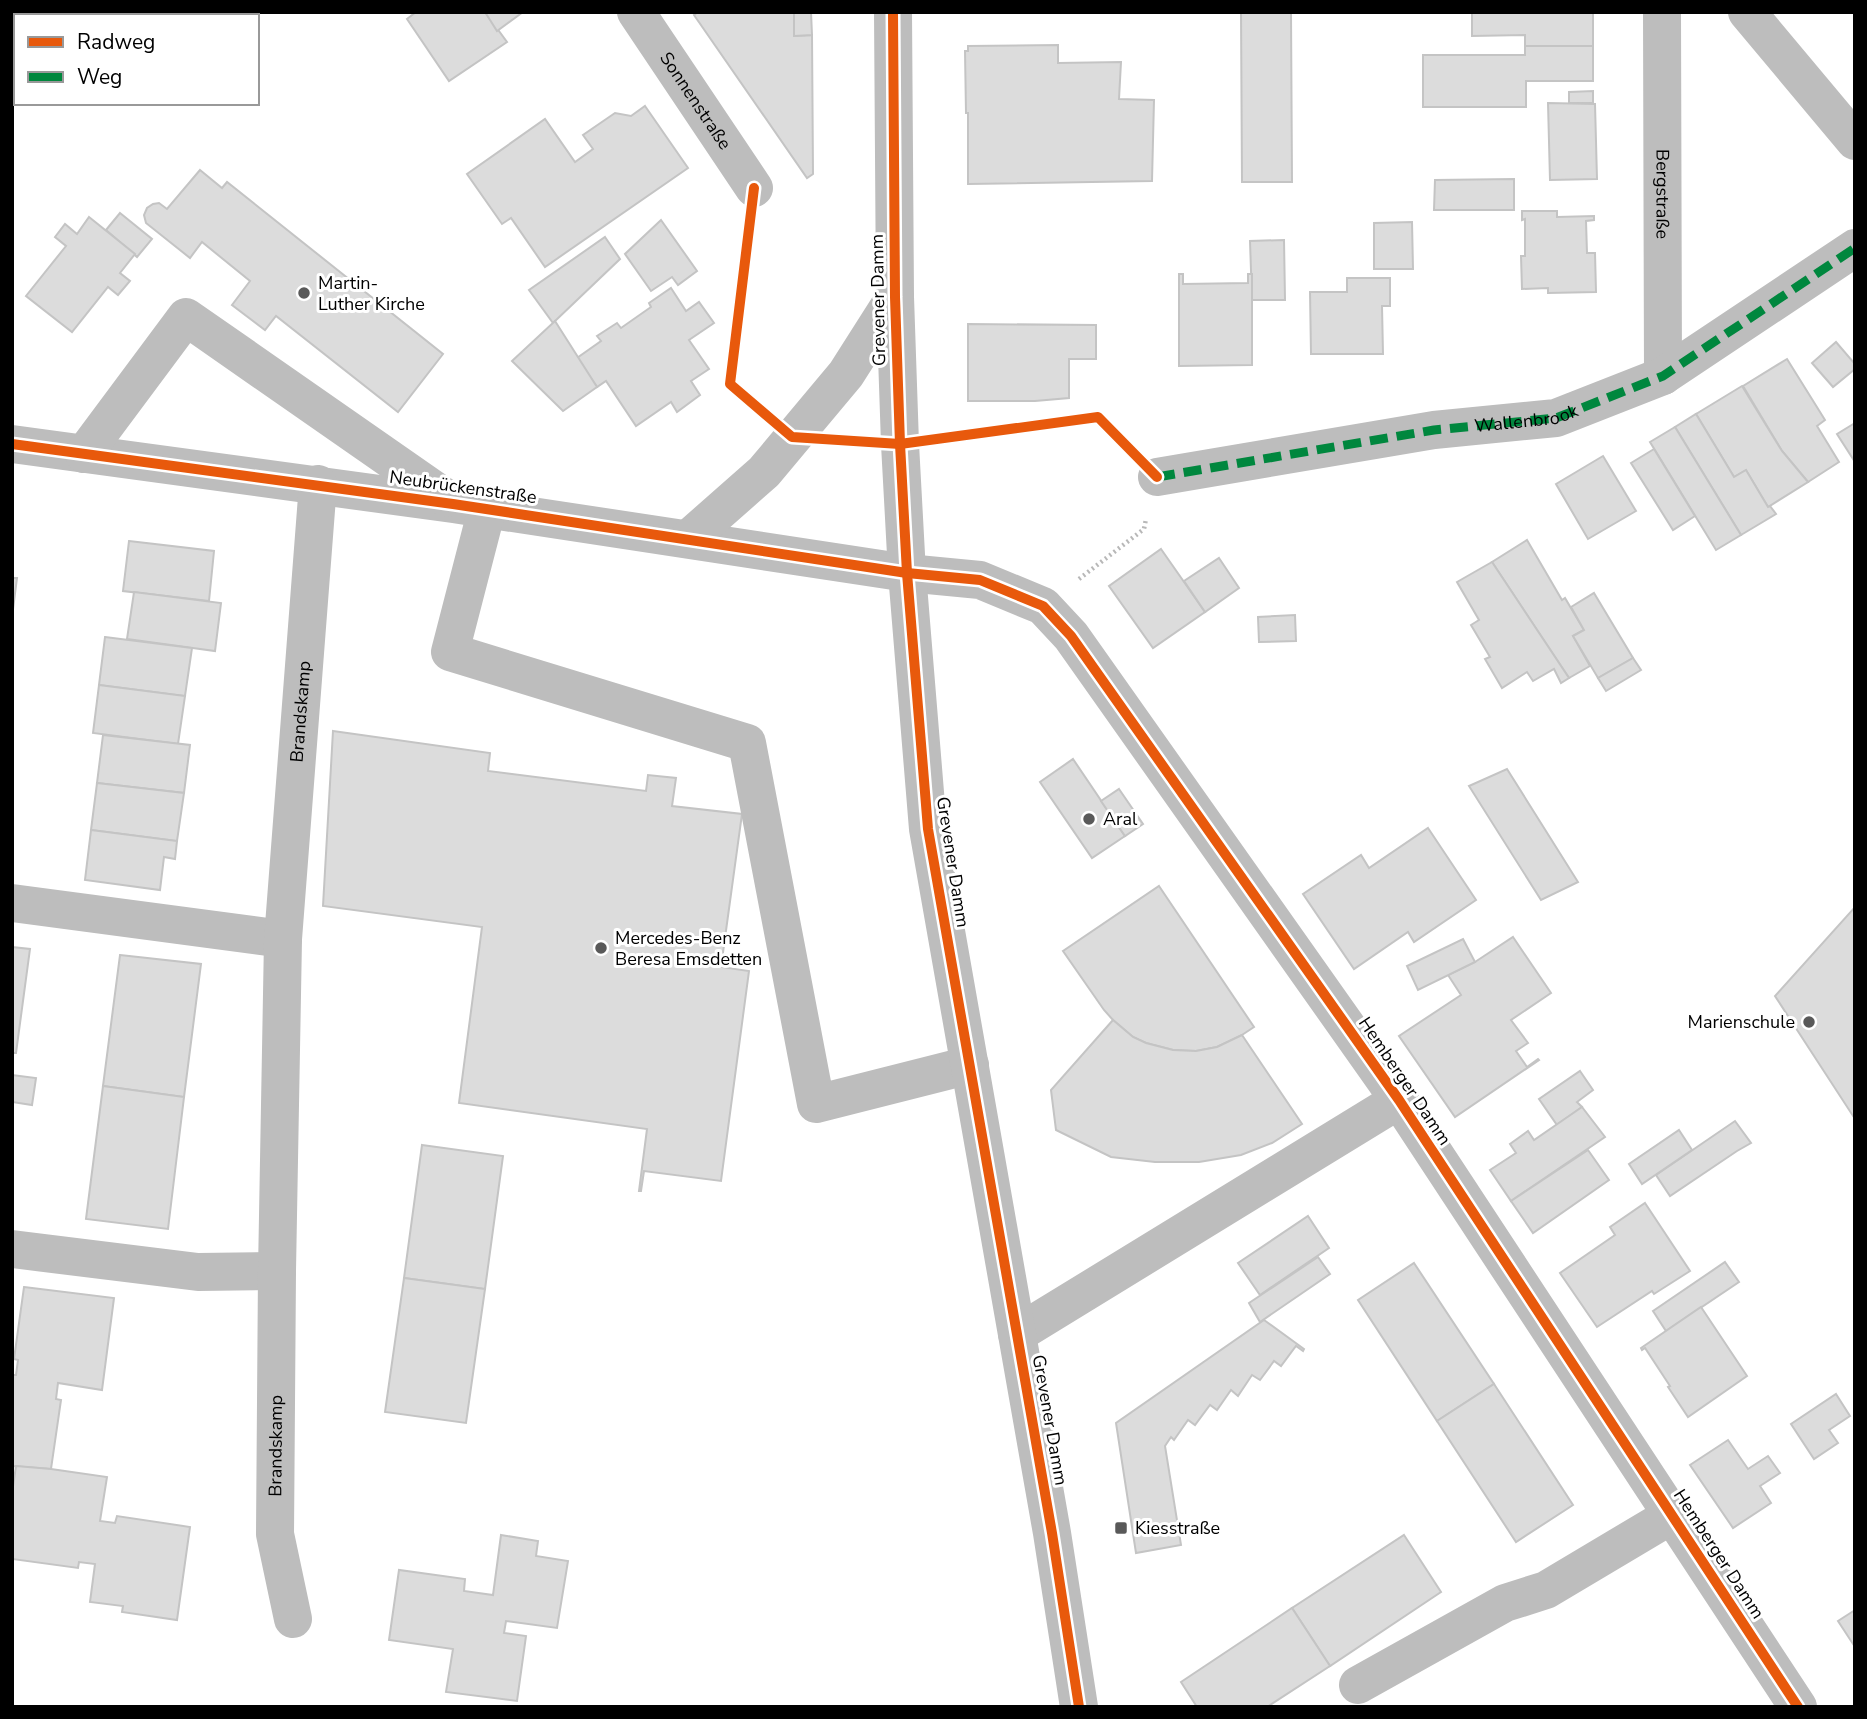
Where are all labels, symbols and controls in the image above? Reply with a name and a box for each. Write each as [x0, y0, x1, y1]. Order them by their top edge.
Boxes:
legend [14, 14, 259, 105]
text: Radweg [77, 28, 155, 56]
street label: Sonnenstraße [654, 47, 737, 154]
text: Weg [77, 63, 122, 91]
street label: Bergstraße [1650, 149, 1675, 239]
street label: Grevener Damm [865, 234, 891, 366]
place label: Martin- Luther Kirche [318, 271, 425, 316]
marker: Martin- Luther Kirche [296, 285, 312, 301]
street label: Wallenbrook [1473, 398, 1582, 438]
street label: Neubrückenstraße [388, 465, 538, 509]
street label: Brandskamp [285, 660, 316, 763]
street label: Grevener Damm [931, 795, 975, 929]
place label: Aral [1103, 807, 1138, 831]
marker: Aral [1081, 811, 1097, 827]
place label: Mercedes-Benz Beresa Emsdetten [615, 926, 762, 971]
marker: Mercedes-Benz Beresa Emsdetten [593, 940, 609, 956]
place label: Marienschule [1688, 1010, 1795, 1034]
street label: Hemberger Damm [1353, 1012, 1457, 1150]
marker: Marienschule [1801, 1014, 1817, 1030]
street label: Grevener Damm [1027, 1353, 1073, 1487]
street label: Brandskamp [263, 1395, 288, 1497]
street label: Hemberger Damm [1668, 1485, 1770, 1623]
place label: Kiesstraße [1135, 1516, 1220, 1540]
marker: Kiesstraße [1113, 1520, 1129, 1536]

